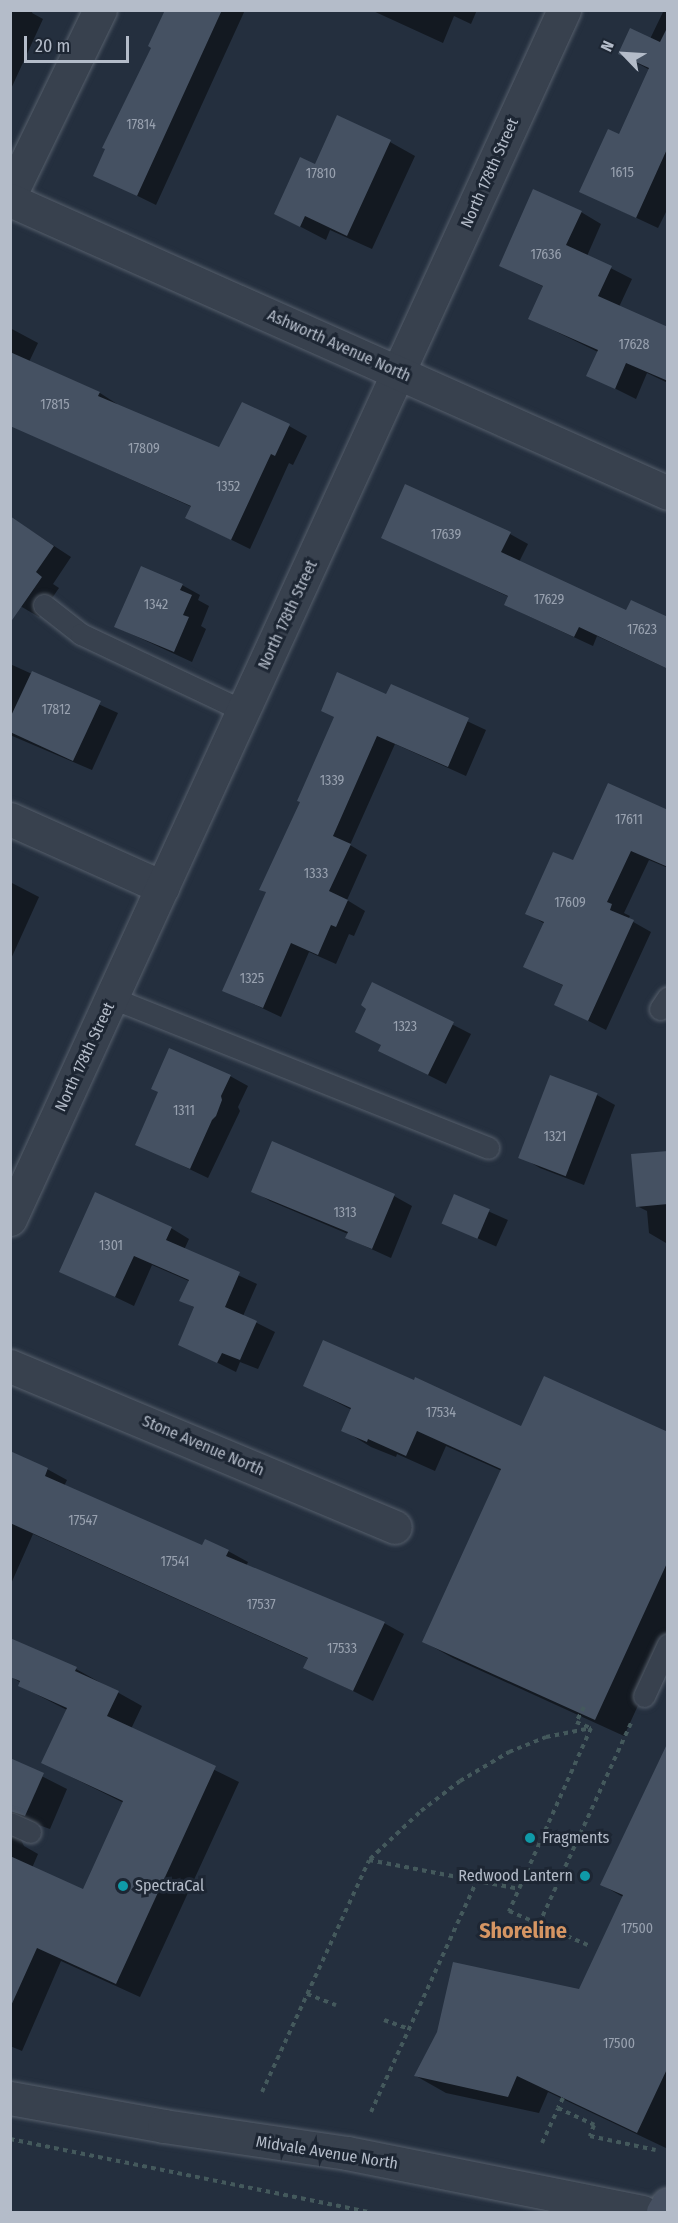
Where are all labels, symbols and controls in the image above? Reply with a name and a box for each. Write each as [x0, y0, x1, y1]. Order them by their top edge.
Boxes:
scale bar [27, 24, 132, 62]
north arrow [594, 24, 654, 84]
text: 20 m [35, 35, 70, 57]
text: N [597, 38, 618, 55]
street label: North 178th Street [457, 115, 523, 231]
house number: 17814 [126, 117, 156, 133]
house number: 1615 [610, 165, 634, 181]
house number: 17810 [306, 166, 336, 182]
house number: 17636 [531, 247, 561, 263]
street label: Ashworth Avenue North [264, 306, 414, 386]
house number: 17628 [619, 337, 649, 353]
house number: 17815 [40, 397, 70, 413]
house number: 17809 [128, 441, 160, 457]
house number: 1352 [216, 479, 240, 495]
house number: 17639 [431, 527, 461, 543]
street label: North 178th Street [254, 557, 322, 673]
house number: 17629 [534, 592, 564, 608]
house number: 1342 [144, 597, 168, 613]
house number: 17623 [627, 622, 657, 638]
house number: 17812 [41, 702, 71, 718]
house number: 1339 [320, 773, 344, 789]
house number: 17611 [615, 812, 643, 828]
house number: 1333 [304, 866, 328, 882]
house number: 17609 [554, 895, 586, 911]
house number: 1325 [240, 971, 264, 987]
street label: North 178th Street [51, 999, 119, 1115]
house number: 1323 [393, 1019, 417, 1035]
house number: 1311 [173, 1103, 195, 1119]
house number: 1321 [544, 1129, 566, 1145]
house number: 1313 [333, 1205, 357, 1221]
house number: 1301 [99, 1238, 123, 1254]
house number: 17534 [426, 1405, 456, 1421]
street label: Stone Avenue North [139, 1412, 267, 1480]
house number: 17547 [68, 1513, 98, 1529]
house number: 17541 [161, 1554, 189, 1570]
house number: 17537 [246, 1597, 276, 1613]
house number: 17533 [327, 1641, 357, 1657]
place label: Fragments [542, 1828, 609, 1848]
marker: Fragments [523, 1831, 537, 1845]
place label: Redwood Lantern [458, 1866, 573, 1886]
marker: Redwood Lantern [578, 1869, 592, 1883]
place label: SpectraCal [135, 1876, 204, 1896]
marker: SpectraCal [116, 1879, 130, 1893]
district label: Shoreline [479, 1918, 567, 1944]
house number: 17500 [621, 1921, 653, 1937]
house number: 17500 [603, 2036, 635, 2052]
street label: Midvale Avenue North [255, 2132, 399, 2174]

